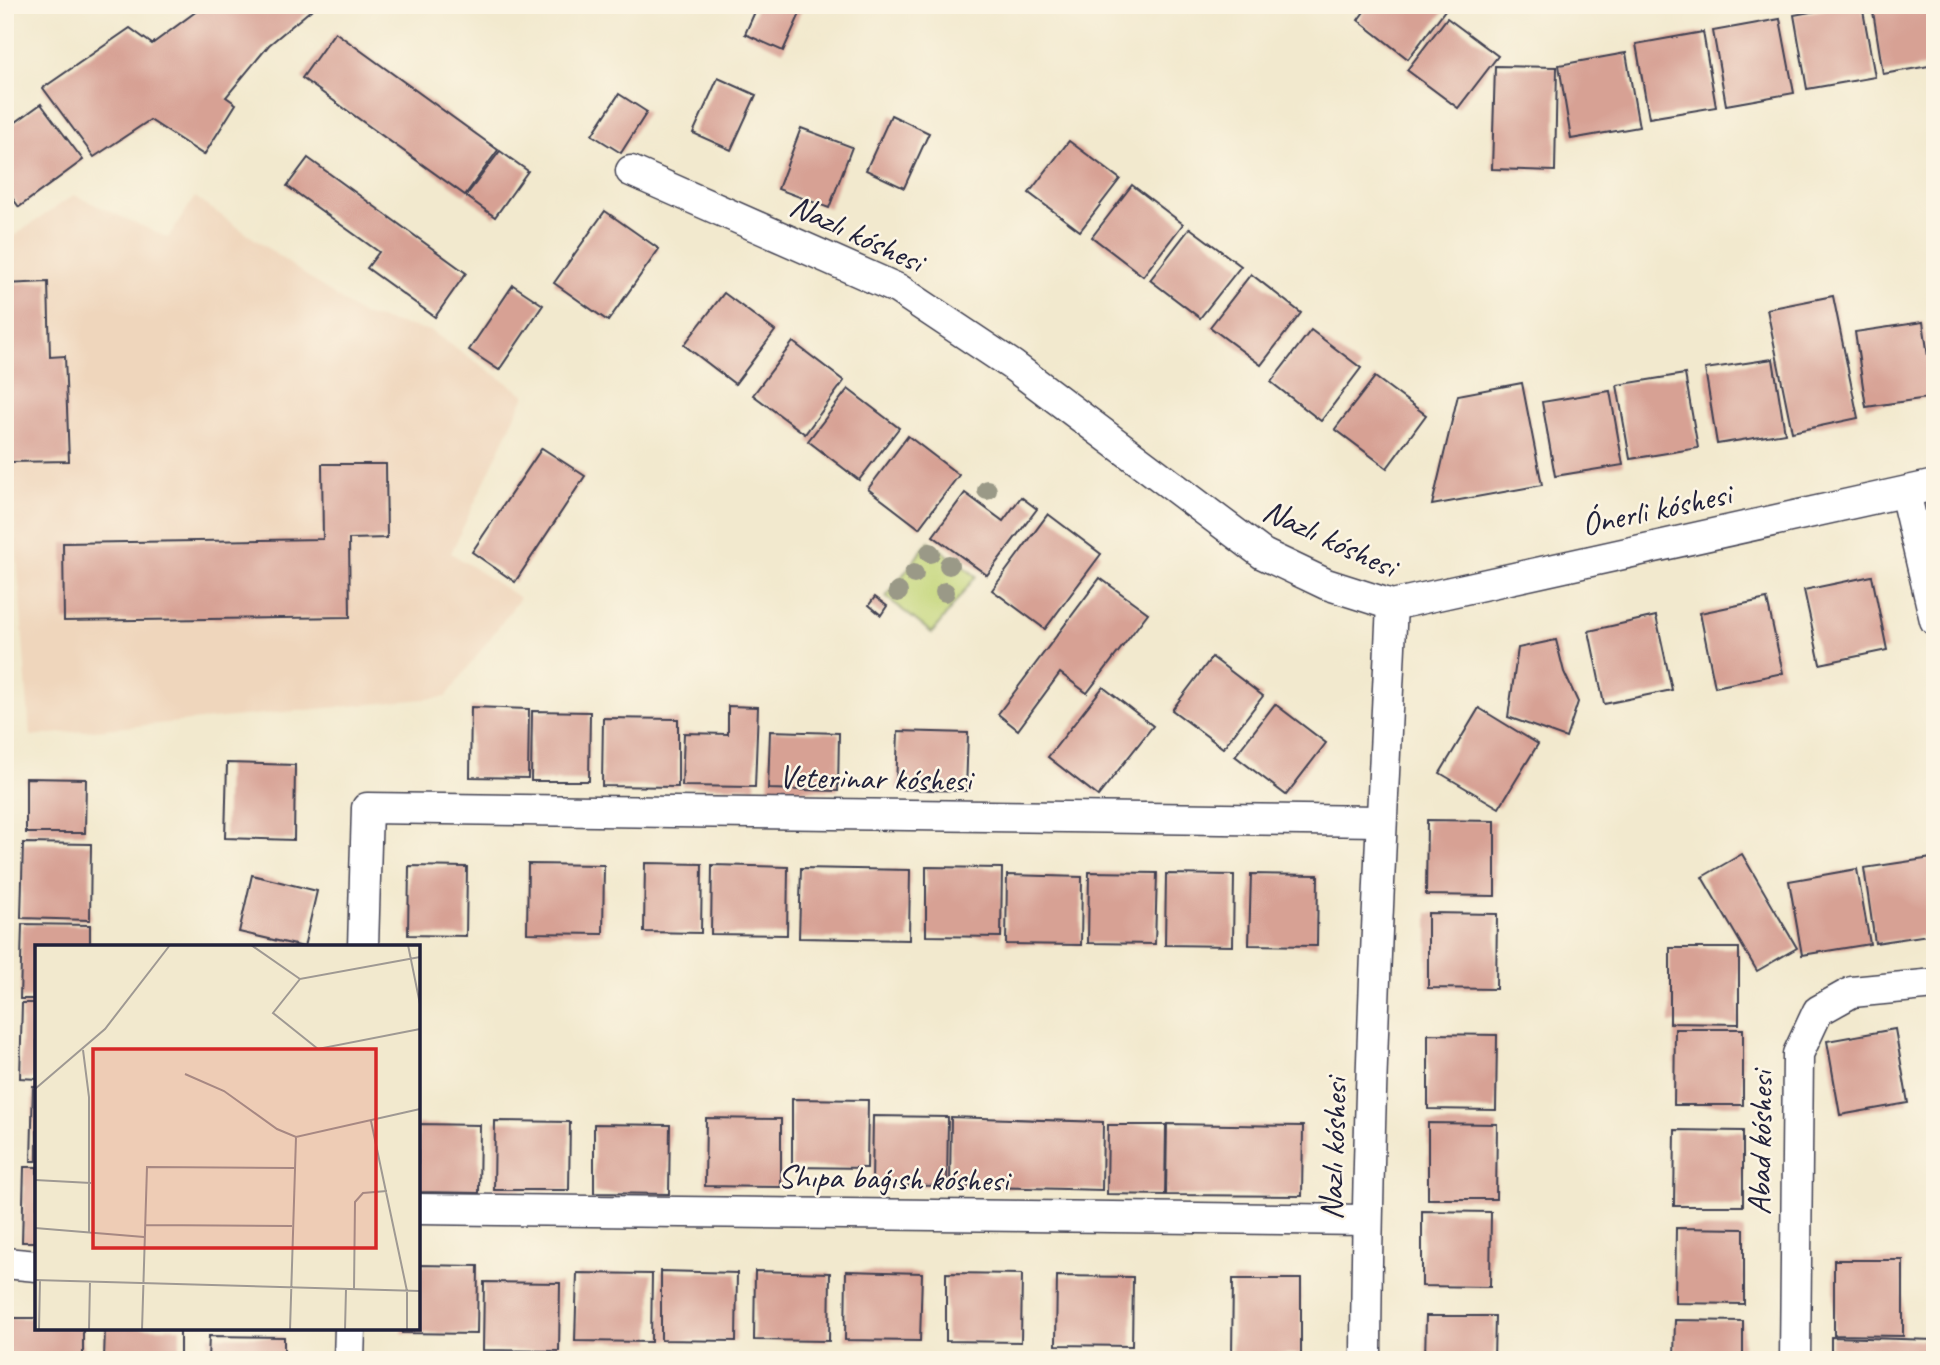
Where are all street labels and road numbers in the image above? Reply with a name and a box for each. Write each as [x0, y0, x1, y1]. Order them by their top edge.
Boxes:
street label: Nazlı kóshesi [784, 184, 934, 284]
street label: Ónerli kóshesi [1577, 472, 1738, 545]
street label: Nazlı kóshesi [1257, 489, 1407, 589]
street label: Veterinar kóshesi [778, 755, 976, 801]
street label: Abad kóshesi [1738, 1067, 1782, 1215]
street label: Nazlı kóshesi [1310, 1073, 1357, 1221]
street label: Shıpa baǵısh kóshesi [777, 1155, 1013, 1201]

